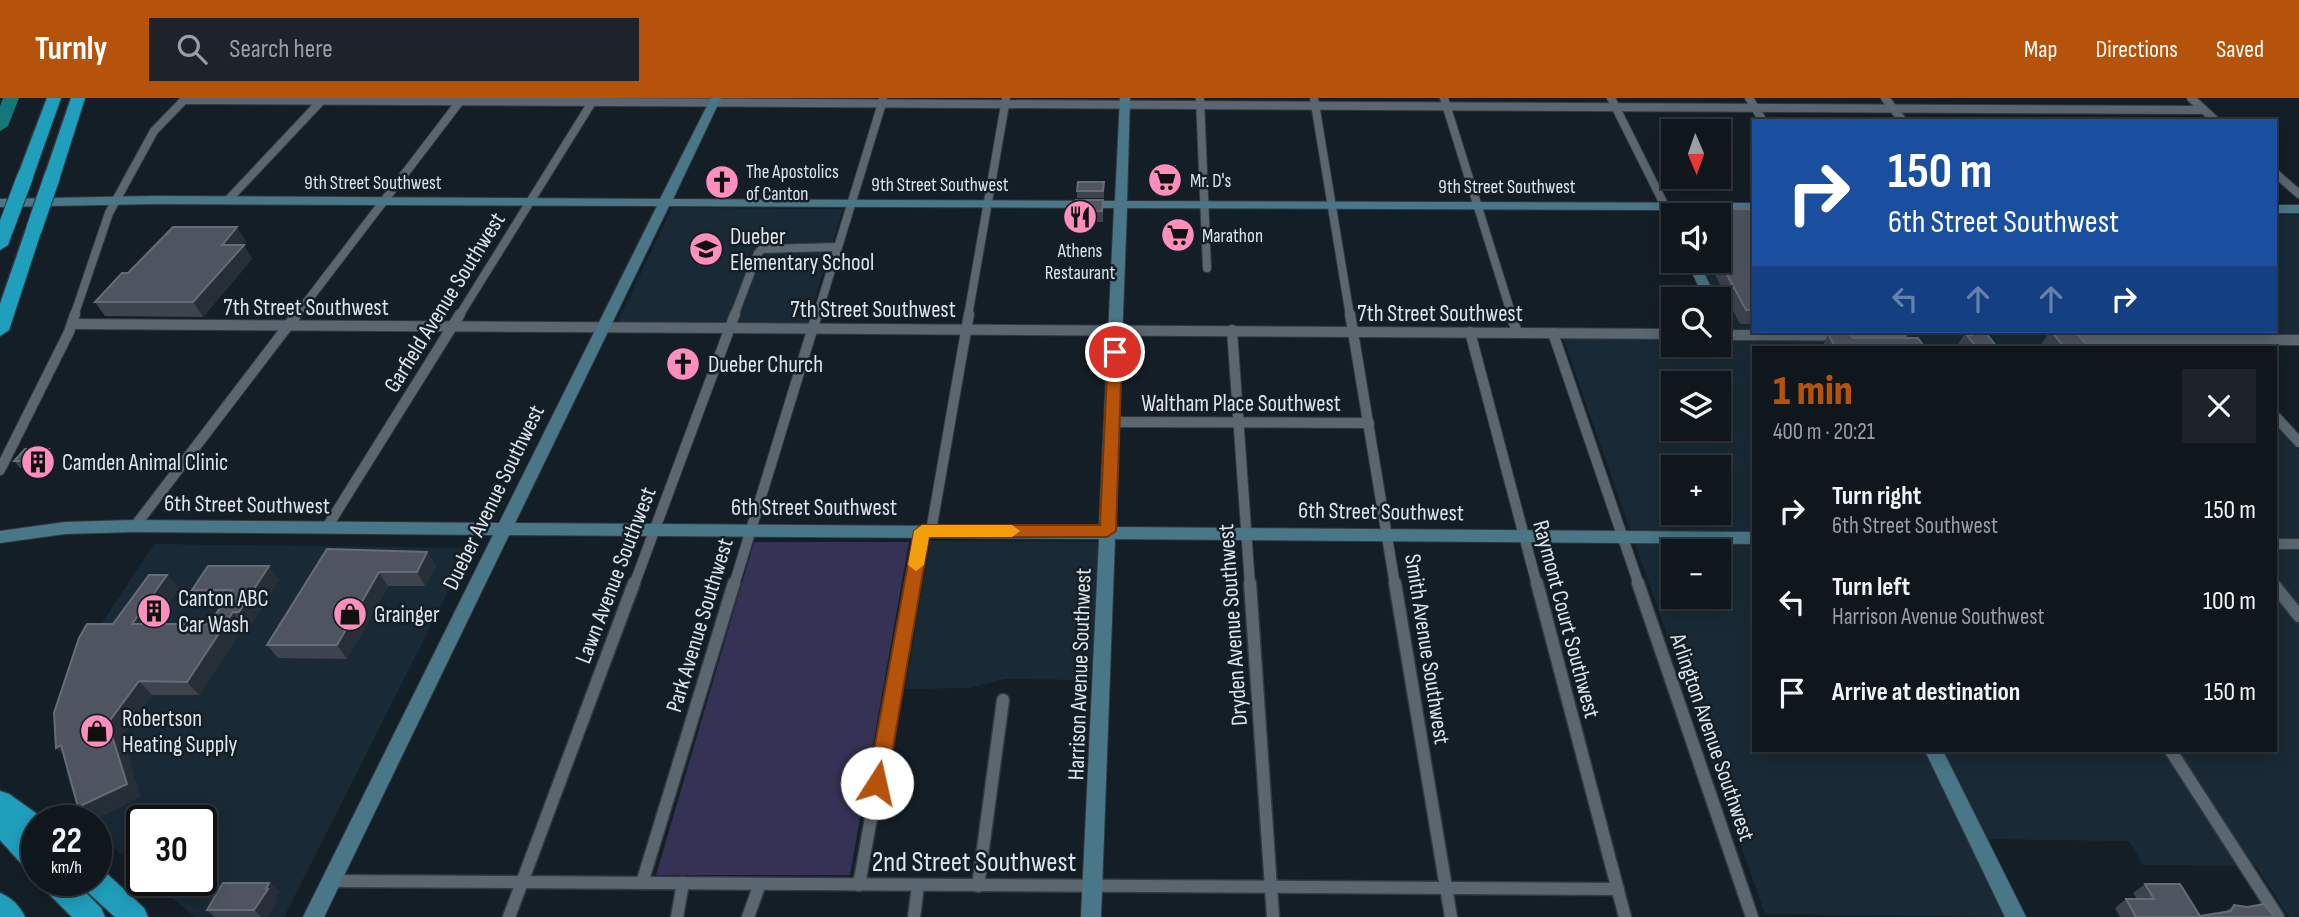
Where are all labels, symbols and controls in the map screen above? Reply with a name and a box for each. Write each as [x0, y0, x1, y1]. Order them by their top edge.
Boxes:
search box [149, 18, 639, 81]
text: Turnly [35, 29, 107, 69]
icon: search [173, 30, 211, 68]
text: Search here [229, 34, 333, 65]
text: Map [2024, 35, 2057, 64]
text: Directions [2095, 35, 2178, 64]
text: Saved [2216, 35, 2264, 64]
north arrow [1661, 119, 1731, 189]
map controls [1661, 119, 1731, 609]
text: 150 m [1888, 143, 1992, 202]
icon: right [1773, 147, 1864, 238]
place label: The Apostolics of Canton [746, 161, 839, 206]
supermarket icon: Mr. D's [1146, 161, 1184, 199]
church icon: The Apostolics of Canton [703, 163, 741, 201]
place label: Mr. D's [1190, 170, 1232, 193]
street label: 9th Street Southwest [304, 172, 442, 195]
street label: 9th Street Southwest [871, 174, 1009, 197]
street label: 9th Street Southwest [1438, 176, 1576, 199]
restaurant icon: Athens Restaurant [1061, 198, 1099, 236]
button: sound [1661, 203, 1731, 273]
text: 6th Street Southwest [1888, 203, 2119, 242]
street label: Garfield Avenue Southwest [378, 207, 512, 398]
supermarket icon: Marathon [1159, 216, 1197, 254]
place label: Dueber Elementary School [730, 223, 874, 277]
place label: Marathon [1202, 225, 1263, 248]
school or university icon: Dueber Elementary School [687, 230, 725, 268]
place label: Athens Restaurant [1045, 240, 1115, 285]
icon: left [1886, 280, 1924, 318]
icon: ahead [1959, 280, 1997, 318]
icon: ahead [2032, 280, 2070, 318]
icon: right [2105, 280, 2143, 318]
button: search [1661, 287, 1731, 357]
street label: 7th Street Southwest [223, 294, 389, 322]
street label: 7th Street Southwest [790, 296, 956, 324]
street label: 7th Street Southwest [1357, 300, 1523, 328]
pin [1085, 322, 1145, 382]
icon: arrive [1096, 333, 1134, 371]
church icon: Dueber Church [664, 345, 702, 383]
place label: Dueber Church [708, 351, 823, 379]
text: 1 min [1773, 366, 1853, 417]
button: close [2182, 369, 2256, 443]
button: layers [1661, 371, 1731, 441]
street label: Waltham Place Southwest [1141, 390, 1341, 418]
street label: Dueber Avenue Southwest [437, 400, 551, 594]
text: 400 m · 20:21 [1773, 418, 1875, 446]
building icon: Camden Animal Clinic [19, 443, 57, 481]
place label: Camden Animal Clinic [62, 449, 228, 477]
button: + [1661, 455, 1731, 525]
text: Turn right [1832, 481, 1921, 512]
street label: Lawn Avenue Southwest [569, 483, 662, 668]
street label: 6th Street Southwest [164, 490, 330, 520]
icon: right [1773, 492, 1811, 530]
street label: 6th Street Southwest [731, 494, 897, 522]
text: 150 m [2204, 495, 2256, 526]
street label: 6th Street Southwest [1298, 497, 1464, 527]
text: 6th Street Southwest [1832, 512, 1998, 540]
street label: Raymont Court Southwest [1526, 517, 1606, 721]
street label: Dryden Avenue Southwest [1212, 523, 1254, 727]
street label: Park Avenue Southwest [660, 535, 740, 716]
button: − [1661, 539, 1731, 609]
street label: Smith Avenue Southwest [1398, 552, 1456, 746]
street label: Harrison Avenue Southwest [1062, 567, 1098, 781]
text: Turn left [1832, 572, 1910, 603]
icon: left [1773, 583, 1811, 621]
place label: Canton ABC Car Wash [178, 585, 269, 639]
text: 100 m [2203, 586, 2256, 617]
building icon: Canton ABC Car Wash [135, 592, 173, 630]
shop icon: Grainger [331, 595, 369, 633]
place label: Grainger [374, 601, 440, 629]
text: Harrison Avenue Southwest [1832, 603, 2044, 631]
street label: Arlington Avenue Southwest [1663, 629, 1761, 845]
icon: arrive [1773, 674, 1811, 712]
text: Arrive at destination [1832, 677, 2020, 708]
text: 150 m [2204, 677, 2256, 708]
place label: Robertson Heating Supply [122, 705, 238, 759]
shop icon: Robertson Heating Supply [78, 712, 116, 750]
position arrow [840, 746, 914, 820]
speed limit sign: 30 [126, 805, 217, 896]
text: 22 [51, 820, 82, 863]
street label: 2nd Street Southwest [872, 846, 1076, 879]
text: km/h [51, 857, 82, 878]

